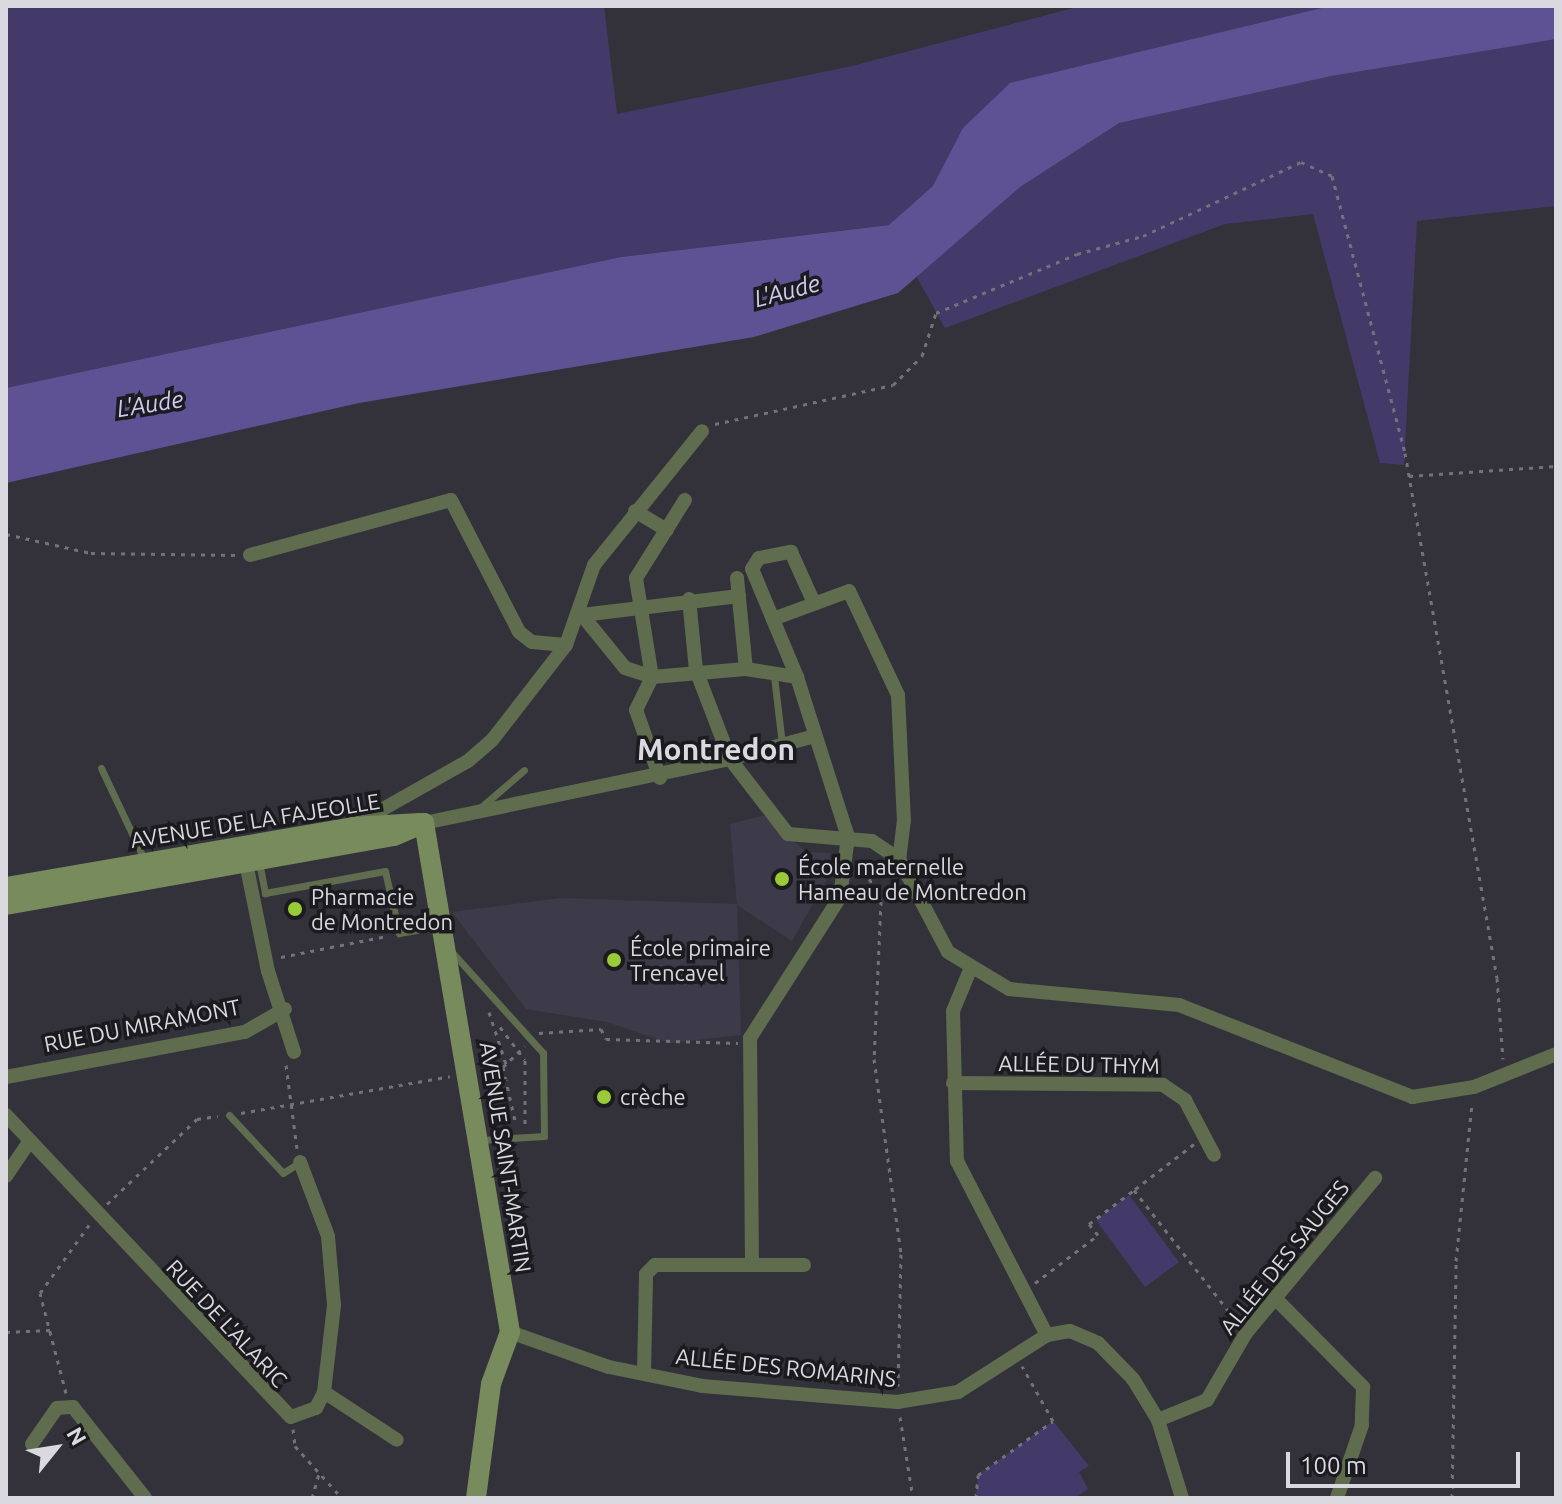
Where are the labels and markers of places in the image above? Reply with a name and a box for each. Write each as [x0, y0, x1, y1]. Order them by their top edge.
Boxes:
place label: École maternelle Hameau de Montredon [798, 853, 1027, 904]
marker: École maternelle Hameau de Montredon [773, 870, 791, 888]
place label: Pharmacie de Montredon [311, 883, 453, 934]
marker: Pharmacie de Montredon [286, 900, 304, 918]
place label: École primaire Trencavel [630, 934, 771, 986]
marker: École primaire Trencavel [605, 951, 623, 969]
place label: crèche [620, 1084, 686, 1110]
marker: crèche [595, 1088, 613, 1106]

